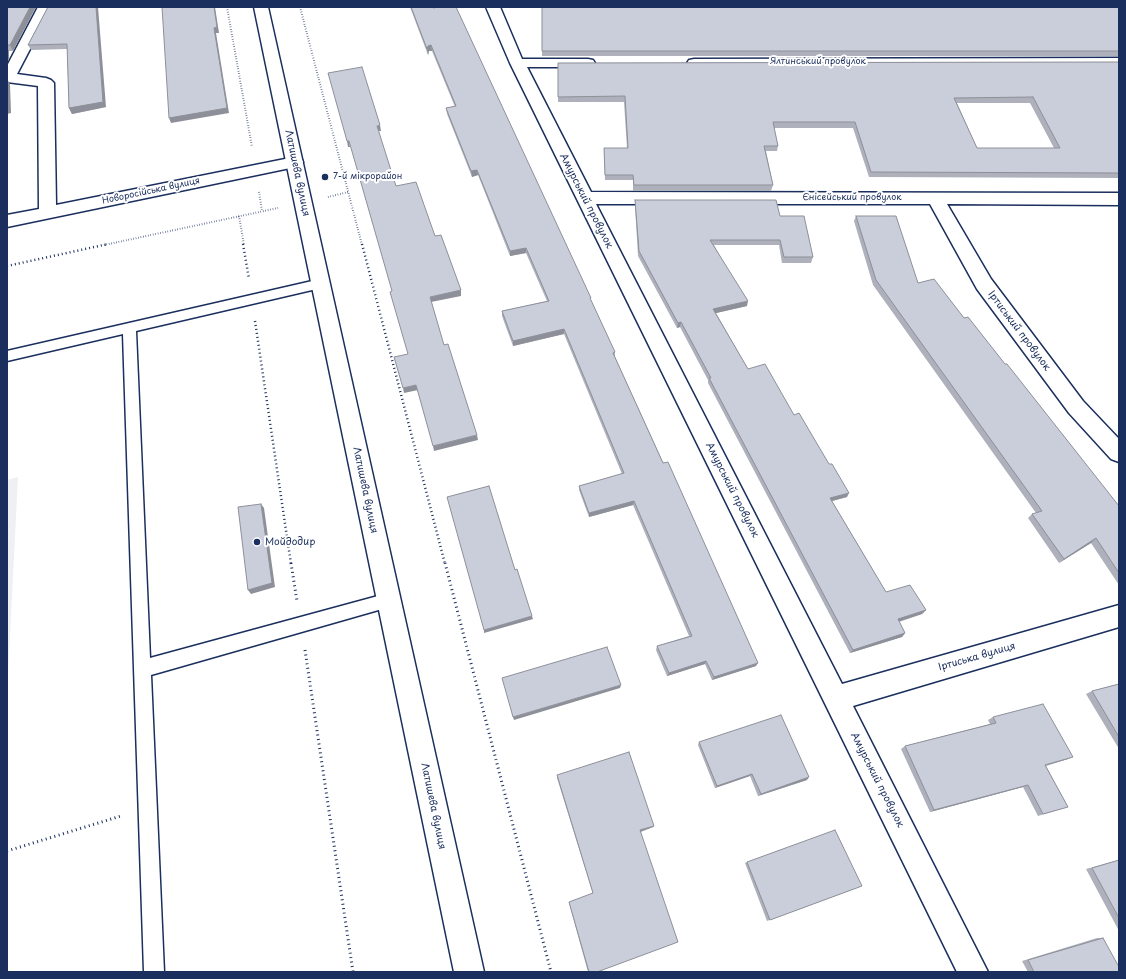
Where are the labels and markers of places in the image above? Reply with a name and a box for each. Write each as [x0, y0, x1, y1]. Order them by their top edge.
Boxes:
marker: 7-й мікрорайон [320, 172, 330, 182]
place label: 7-й мікрорайон [333, 172, 402, 182]
place label: Мойдодир [265, 536, 315, 548]
marker: Мойдодир [252, 537, 262, 547]

